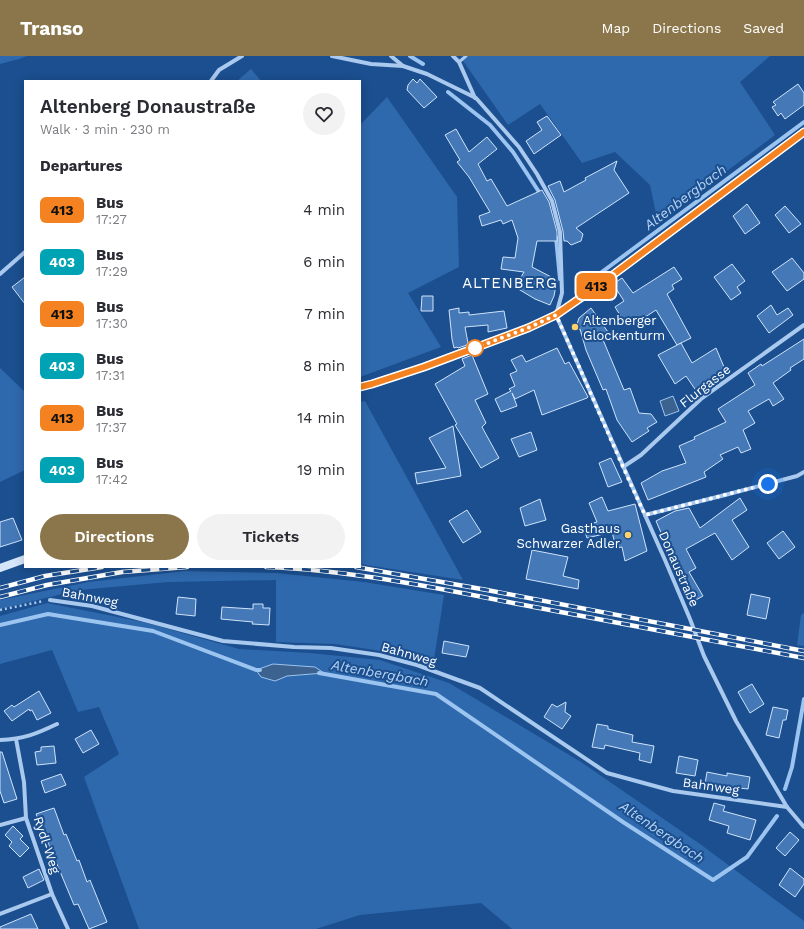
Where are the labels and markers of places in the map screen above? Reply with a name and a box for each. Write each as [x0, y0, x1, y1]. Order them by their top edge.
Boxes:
place label: Altenberger Glockenturm [583, 313, 665, 343]
marker: Altenberger Glockenturm [570, 322, 580, 332]
unlabelled marker [466, 339, 484, 357]
place label: Gasthaus Schwarzer Adler [516, 521, 620, 551]
marker: Gasthaus Schwarzer Adler [623, 530, 633, 540]

